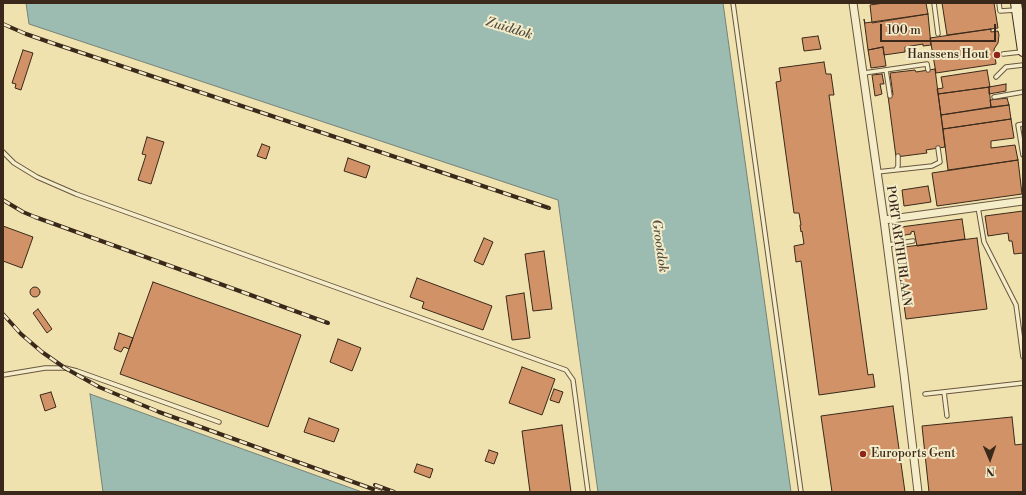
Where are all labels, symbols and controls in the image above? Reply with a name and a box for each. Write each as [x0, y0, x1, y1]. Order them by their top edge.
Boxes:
water label: Zuiddok [484, 15, 534, 43]
scale bar [882, 16, 998, 42]
text: 100 m [887, 23, 921, 38]
place label: Hanssens Hout [907, 48, 989, 62]
marker: Hanssens Hout [992, 50, 1002, 60]
street label: PORT ARTHURLAAN [882, 185, 914, 307]
water label: Grootdok [648, 218, 670, 274]
north arrow [970, 439, 1010, 479]
place label: Euroports Gent [871, 447, 955, 461]
marker: Euroports Gent [858, 449, 868, 459]
text: N [986, 464, 995, 478]

